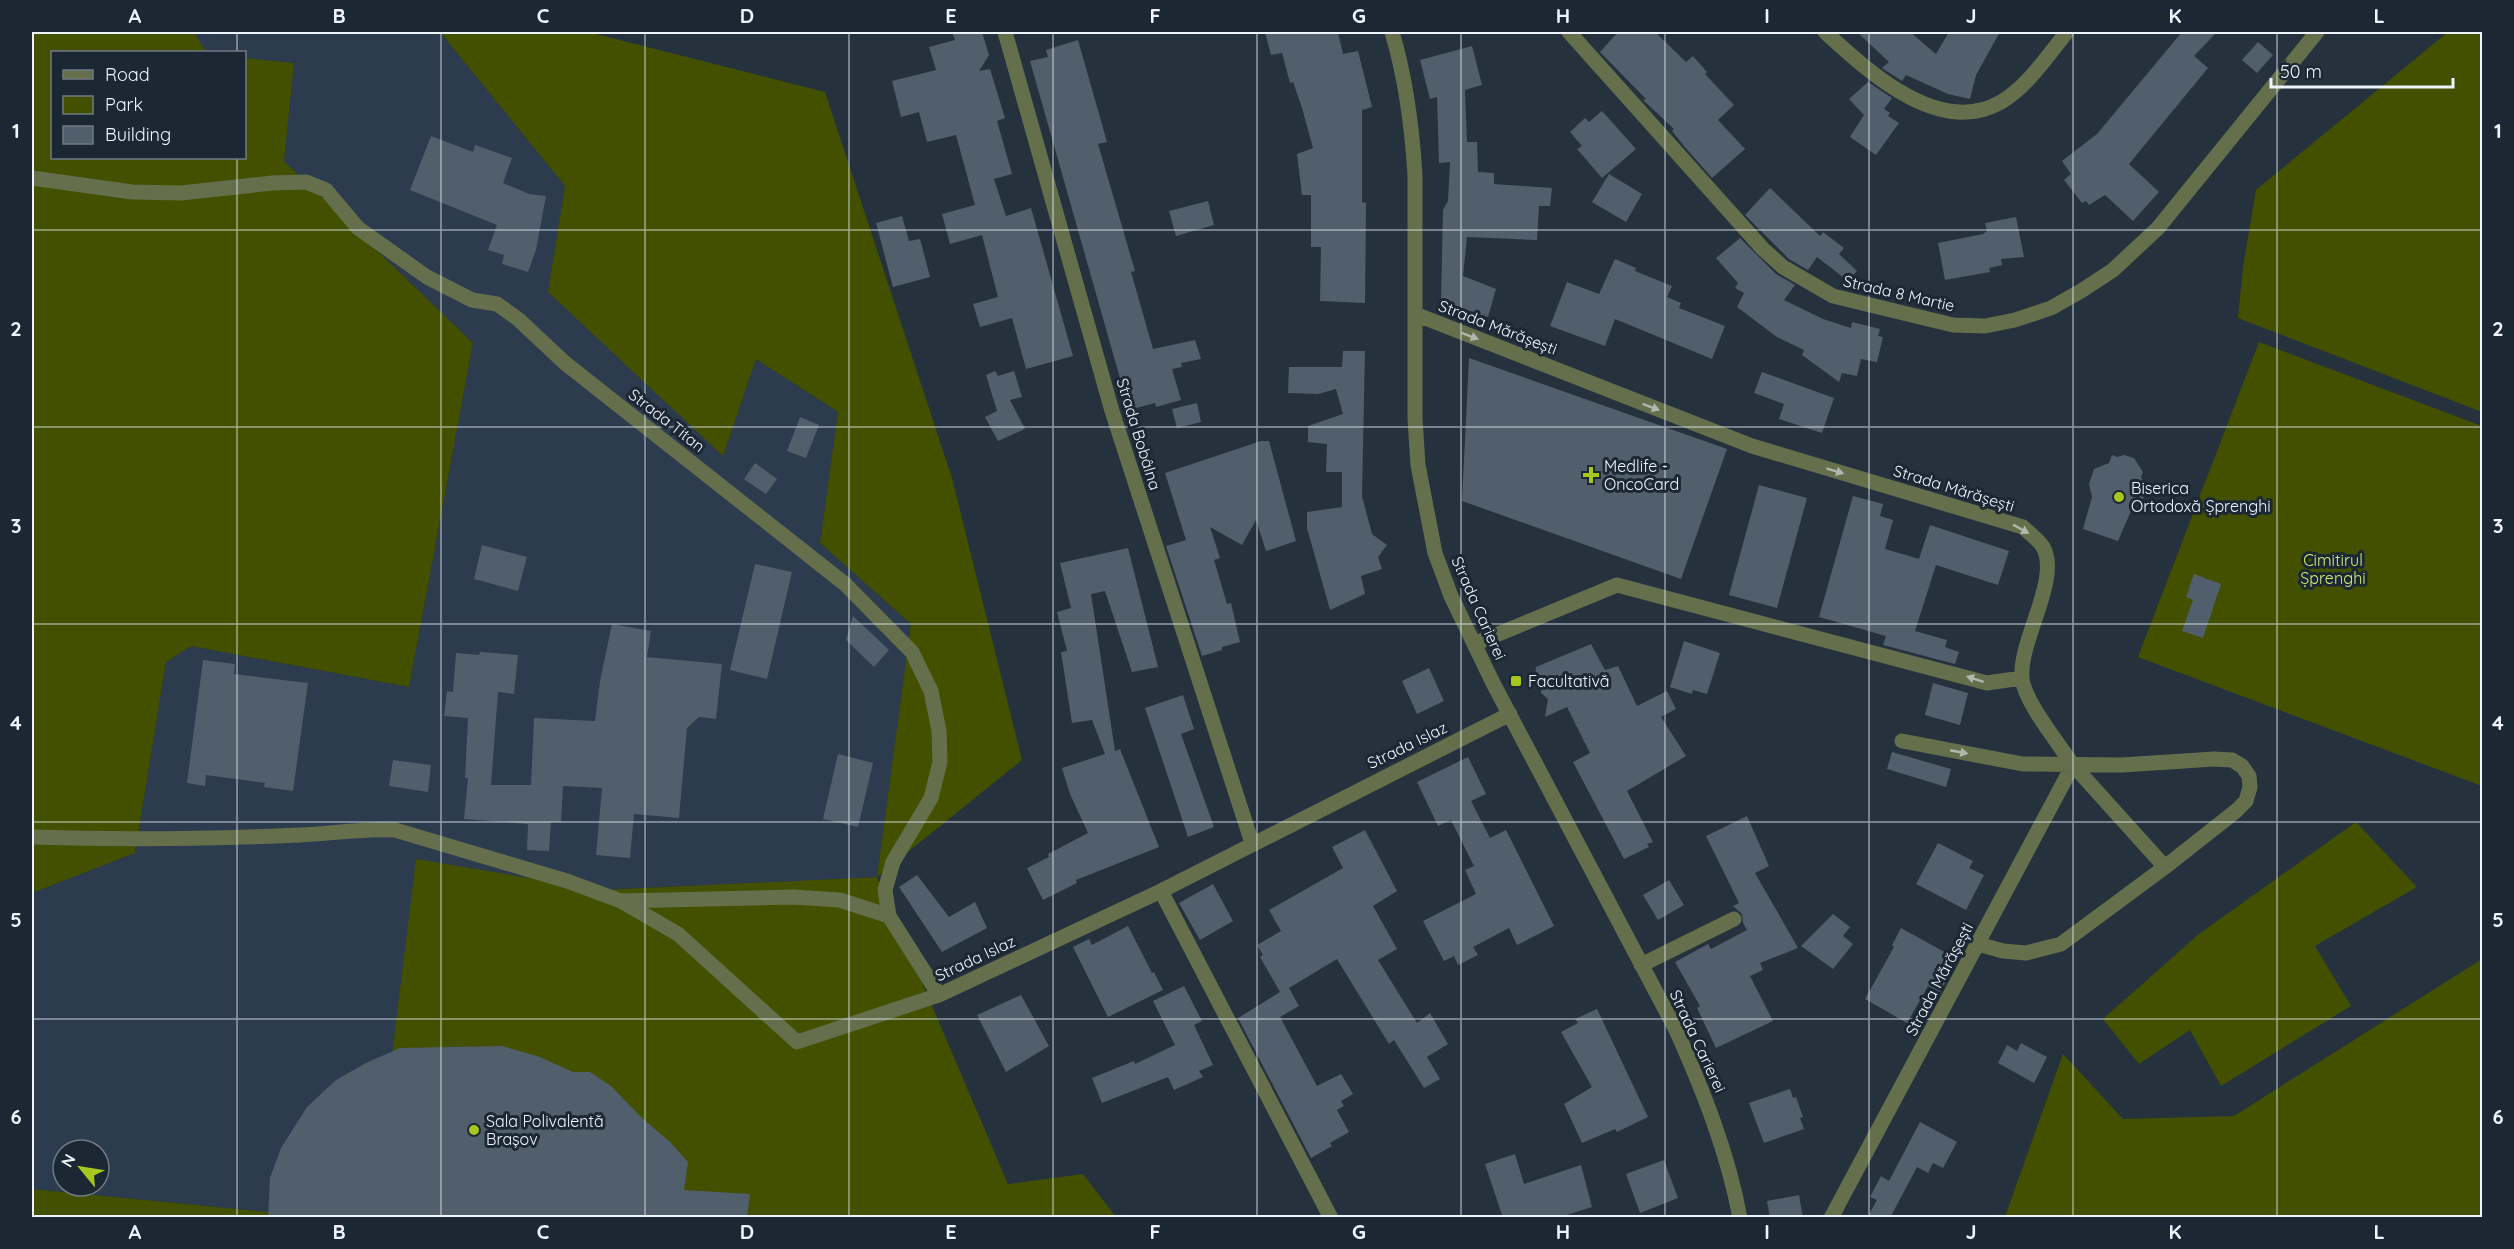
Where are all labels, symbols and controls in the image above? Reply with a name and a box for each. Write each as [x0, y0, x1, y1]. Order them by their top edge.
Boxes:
text: A [129, 3, 142, 28]
text: B [332, 3, 346, 28]
text: C [537, 3, 550, 28]
text: D [740, 3, 754, 28]
text: E [945, 3, 957, 28]
text: F [1149, 3, 1161, 28]
text: G [1352, 3, 1366, 28]
text: H [1556, 3, 1570, 28]
text: I [1764, 3, 1770, 28]
text: J [1965, 3, 1977, 28]
text: K [2168, 3, 2182, 28]
text: L [2373, 3, 2385, 28]
legend [51, 51, 246, 159]
scale bar [2271, 51, 2452, 89]
text: 50 m [2280, 60, 2322, 83]
text: Road [105, 63, 150, 86]
text: Park [105, 93, 143, 116]
text: 1 [12, 118, 20, 143]
text: 1 [2494, 118, 2502, 143]
text: Building [105, 123, 171, 146]
street label: Strada 8 Martie [1841, 270, 1957, 316]
street label: Strada Mărășești [1436, 295, 1560, 359]
text: 2 [10, 316, 22, 341]
text: 2 [2492, 316, 2504, 341]
one-way arrow [1461, 331, 1479, 341]
street label: Strada Bobâlna [1112, 376, 1166, 492]
street label: Strada Titan [625, 384, 709, 456]
one-way arrow [1643, 402, 1661, 412]
place label: Medlife - OncoCard [1604, 456, 1679, 494]
street label: Strada Mărășești [1891, 460, 2017, 516]
marker: Medlife - OncoCard [1582, 466, 1600, 484]
one-way arrow [1826, 467, 1844, 476]
place label: Biserica Ortodoxă Șprenghi [2131, 478, 2271, 516]
marker: Biserica Ortodoxă Șprenghi [2112, 490, 2126, 504]
text: 3 [11, 513, 21, 538]
text: 3 [2493, 513, 2503, 538]
one-way arrow [2013, 524, 2030, 534]
park label: Cimitirul Șprenghi [2300, 550, 2366, 588]
street label: Strada Carierei [1447, 553, 1511, 663]
place label: Facultativă [1528, 671, 1610, 691]
marker: Facultativă [1509, 674, 1523, 688]
one-way arrow [1966, 674, 1984, 684]
text: 4 [10, 710, 22, 735]
text: 4 [2492, 710, 2504, 735]
street label: Strada Islaz [1364, 717, 1450, 773]
one-way arrow [1950, 748, 1969, 757]
text: 5 [10, 907, 22, 932]
text: 5 [2492, 907, 2504, 932]
street label: Strada Mărășești [1901, 919, 1977, 1039]
street label: Strada Islaz [932, 931, 1018, 985]
street label: Strada Carierei [1666, 987, 1730, 1095]
text: 6 [10, 1104, 22, 1129]
text: 6 [2492, 1104, 2504, 1129]
place label: Sala Polivalentă Brașov [486, 1111, 604, 1149]
marker: Sala Polivalentă Brașov [467, 1123, 481, 1137]
north arrow [51, 1138, 111, 1198]
text: N [56, 1150, 80, 1171]
text: A [129, 1219, 142, 1244]
text: B [332, 1219, 346, 1244]
text: C [537, 1219, 550, 1244]
text: D [740, 1219, 754, 1244]
text: E [945, 1219, 957, 1244]
text: F [1149, 1219, 1161, 1244]
text: G [1352, 1219, 1366, 1244]
text: H [1556, 1219, 1570, 1244]
text: I [1764, 1219, 1770, 1244]
text: J [1965, 1219, 1977, 1244]
text: K [2168, 1219, 2182, 1244]
text: L [2373, 1219, 2385, 1244]

